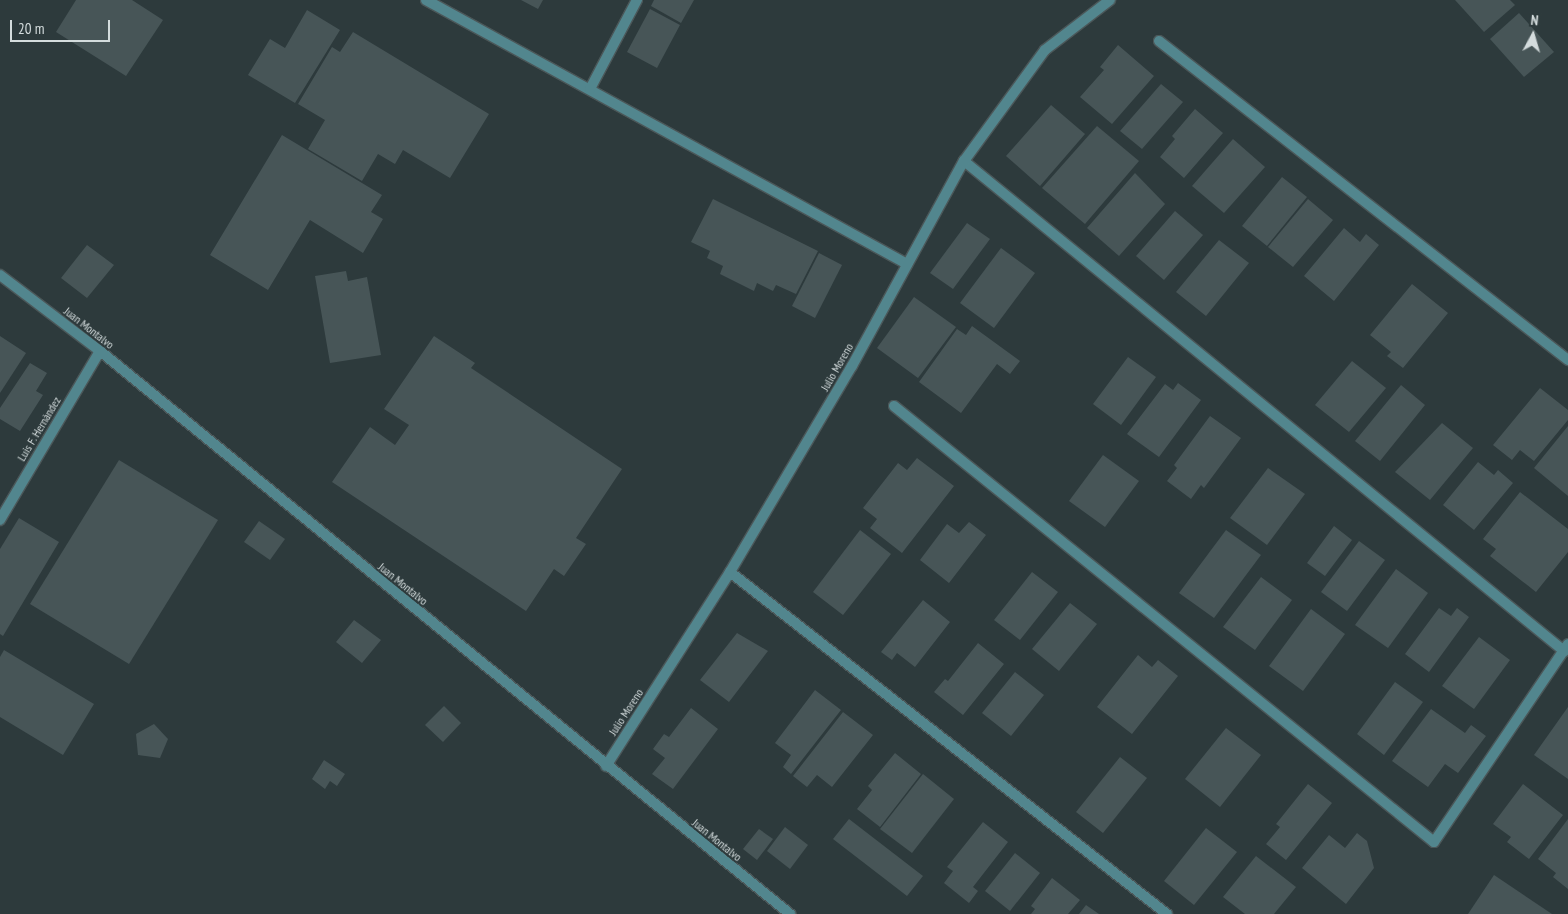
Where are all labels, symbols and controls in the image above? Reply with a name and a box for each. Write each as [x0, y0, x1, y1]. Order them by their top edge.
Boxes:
scale bar [12, 10, 112, 42]
north arrow [1508, 10, 1558, 60]
text: N [1530, 11, 1539, 29]
text: 20 m [18, 19, 44, 38]
street label: Juan Montalvo [61, 304, 117, 352]
street label: Julio Moreno [818, 341, 856, 393]
street label: Luis F. Hernàndez [14, 394, 64, 464]
street label: Juan Montalvo [375, 560, 431, 608]
street label: Julio Moreno [606, 686, 646, 738]
street label: Juan Montalvo [689, 816, 745, 864]

